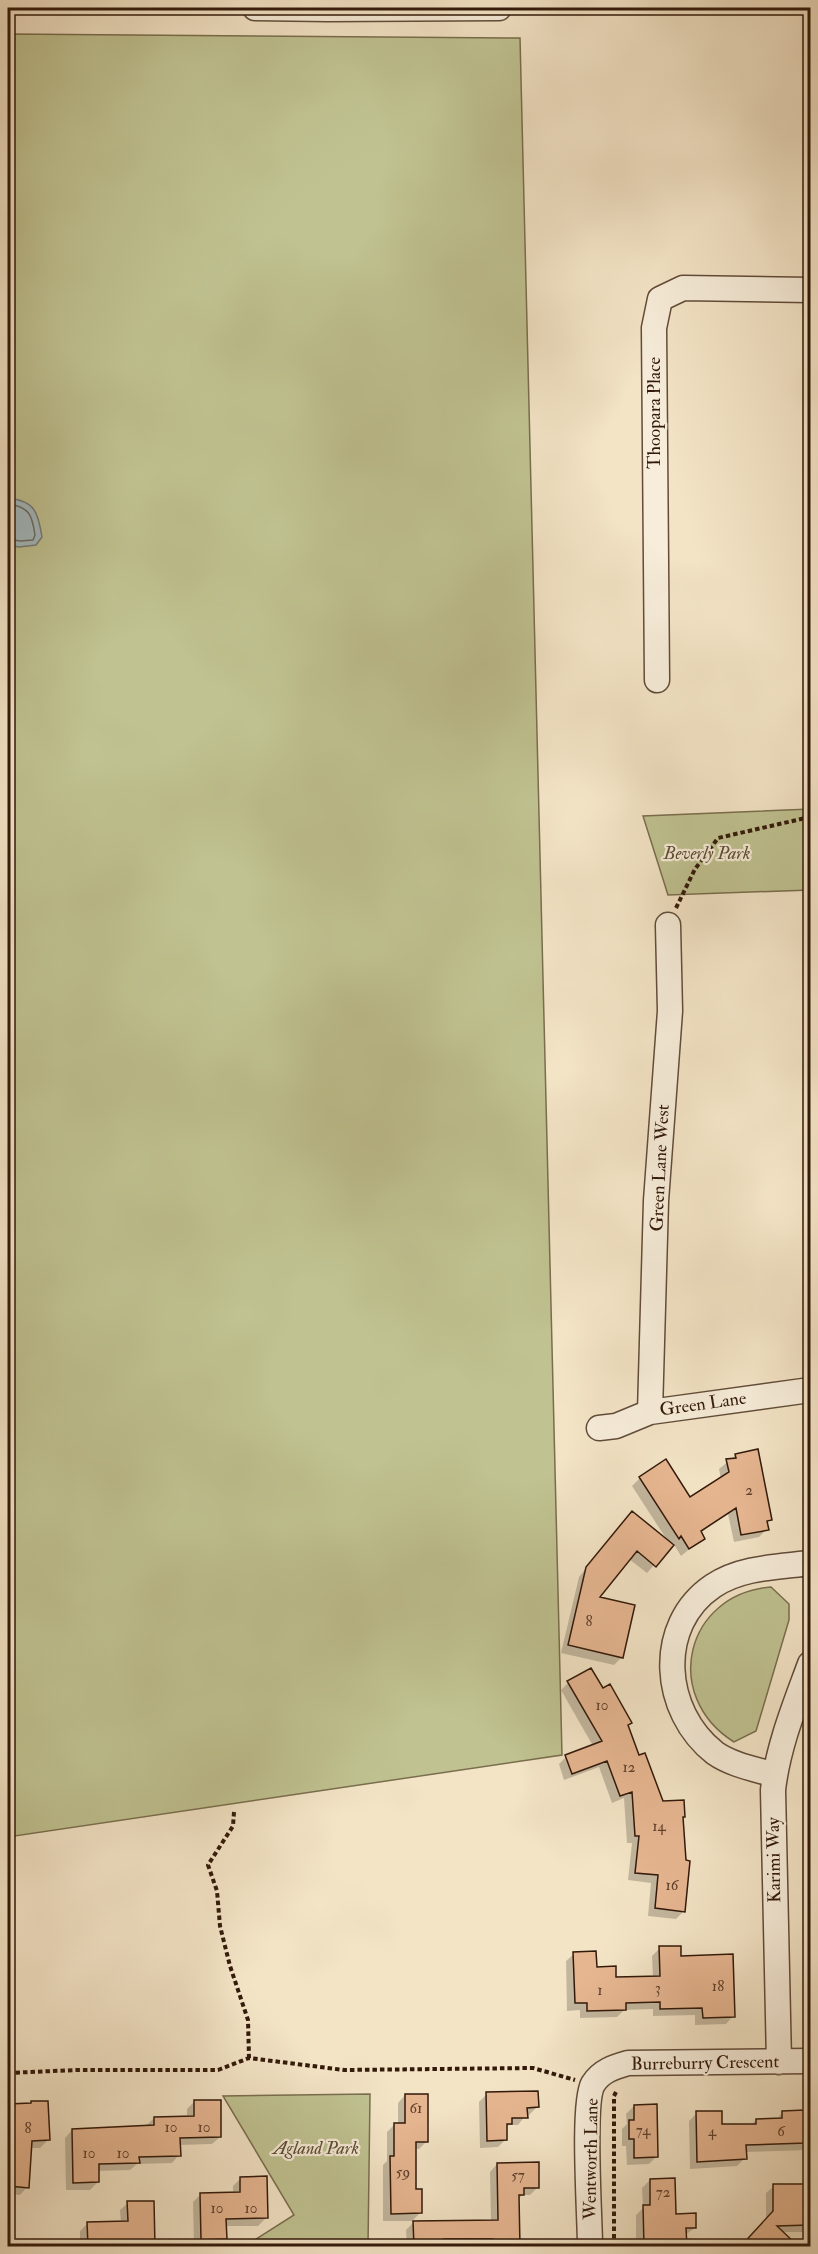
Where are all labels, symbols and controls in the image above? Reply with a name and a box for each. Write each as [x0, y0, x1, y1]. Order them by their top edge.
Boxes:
street label: Thoopara Place [643, 357, 666, 469]
park label: Beverly Park [663, 842, 750, 865]
street label: Green Lane West [645, 1104, 675, 1232]
street label: Green Lane [658, 1386, 748, 1421]
house number: 2 [745, 1481, 753, 1500]
house number: 8 [585, 1612, 593, 1631]
house number: 10 [596, 1696, 608, 1715]
house number: 12 [623, 1758, 636, 1777]
street label: Karimi Way [762, 1816, 786, 1903]
house number: 14 [652, 1817, 667, 1836]
house number: 16 [666, 1876, 680, 1895]
house number: 18 [712, 1977, 724, 1996]
house number: 3 [655, 1979, 661, 1998]
house number: 1 [597, 1981, 603, 2000]
street label: Burreburry Crescent [631, 2050, 780, 2076]
street label: Wentworth Lane [578, 2097, 604, 2221]
house number: 61 [410, 2099, 422, 2118]
house number: 10 [165, 2118, 177, 2137]
house number: 10 [198, 2118, 210, 2137]
house number: 8 [24, 2119, 32, 2138]
house number: 74 [636, 2121, 651, 2140]
house number: 4 [708, 2122, 717, 2141]
house number: 6 [777, 2122, 786, 2141]
park label: Agland Park [271, 2137, 359, 2160]
house number: 10 [83, 2144, 95, 2163]
house number: 10 [117, 2144, 129, 2163]
house number: 59 [396, 2163, 410, 2182]
house number: 57 [511, 2166, 525, 2185]
house number: 72 [656, 2183, 671, 2202]
house number: 10 [211, 2199, 223, 2218]
house number: 10 [245, 2199, 257, 2218]

